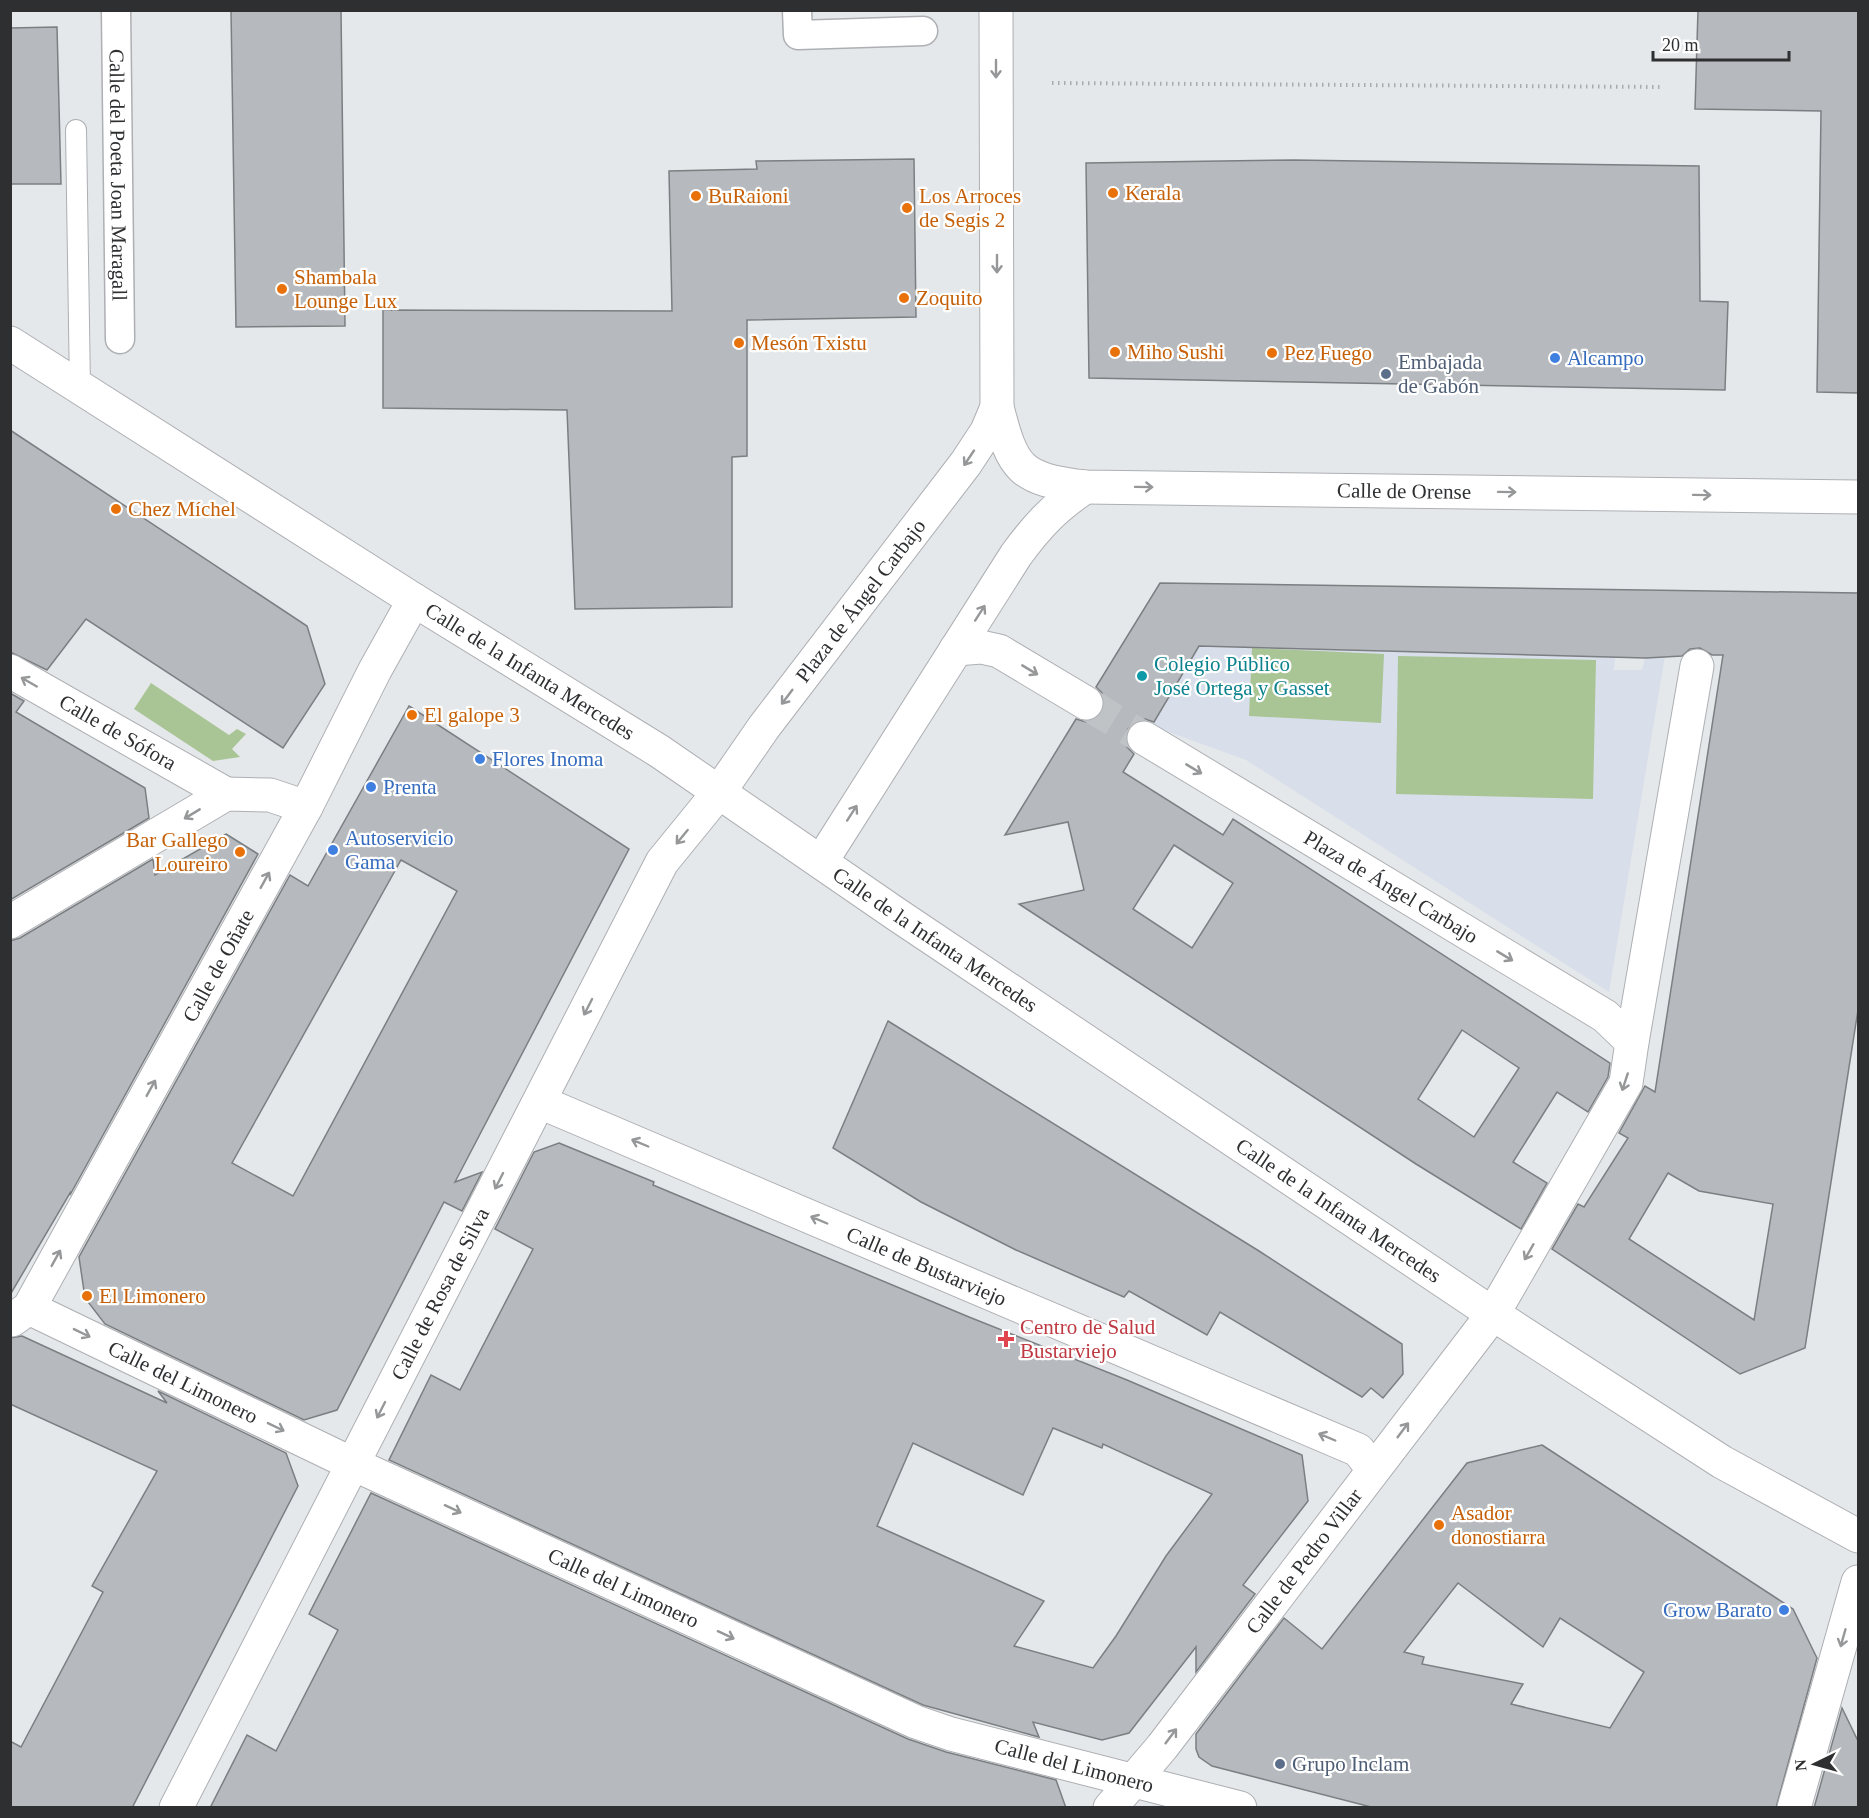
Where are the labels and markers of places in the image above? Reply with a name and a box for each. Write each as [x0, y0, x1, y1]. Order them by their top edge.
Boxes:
place label: Kerala [1125, 181, 1182, 205]
place label: BuRaioni [708, 184, 789, 208]
place label: Los Arroces de Segis 2 [919, 184, 1021, 232]
marker: Kerala [1106, 186, 1120, 200]
marker: BuRaioni [689, 189, 703, 203]
marker: Los Arroces de Segis 2 [900, 201, 914, 215]
place label: Shambala Lounge Lux [294, 265, 398, 313]
marker: Shambala Lounge Lux [275, 282, 289, 296]
place label: Zoquito [916, 286, 983, 310]
marker: Zoquito [897, 291, 911, 305]
place label: Mesón Txistu [751, 331, 867, 355]
marker: Mesón Txistu [732, 336, 746, 350]
place label: Miho Sushi [1127, 340, 1225, 364]
place label: Pez Fuego [1284, 341, 1372, 365]
marker: Miho Sushi [1108, 345, 1122, 359]
marker: Pez Fuego [1265, 346, 1279, 360]
place label: Alcampo [1567, 346, 1644, 370]
place label: Embajada de Gabón [1398, 350, 1483, 398]
marker: Alcampo [1548, 351, 1562, 365]
marker: Embajada de Gabón [1379, 367, 1393, 381]
place label: Chez Míchel [128, 497, 236, 521]
marker: Chez Míchel [109, 502, 123, 516]
place label: Colegio Público José Ortega y Gasset [1154, 652, 1330, 700]
marker: Colegio Público José Ortega y Gasset [1135, 669, 1149, 683]
place label: El galope 3 [424, 703, 520, 727]
marker: El galope 3 [405, 708, 419, 722]
place label: Flores Inoma [492, 747, 604, 771]
marker: Flores Inoma [473, 752, 487, 766]
place label: Prenta [383, 775, 437, 799]
marker: Prenta [364, 780, 378, 794]
place label: Autoservicio Gama [345, 826, 453, 874]
place label: Bar Gallego Loureiro [126, 828, 228, 876]
marker: Autoservicio Gama [326, 843, 340, 857]
marker: Bar Gallego Loureiro [233, 845, 247, 859]
place label: El Limonero [99, 1284, 206, 1308]
marker: El Limonero [80, 1289, 94, 1303]
place label: Centro de Salud Bustarviejo [1020, 1315, 1156, 1363]
marker: Centro de Salud Bustarviejo [997, 1330, 1015, 1348]
place label: Asador donostiarra [1451, 1501, 1546, 1549]
marker: Asador donostiarra [1432, 1518, 1446, 1532]
place label: Grow Barato [1663, 1598, 1772, 1622]
marker: Grow Barato [1777, 1603, 1791, 1617]
place label: Grupo Inclam [1292, 1752, 1409, 1776]
marker: Grupo Inclam [1273, 1757, 1287, 1771]

